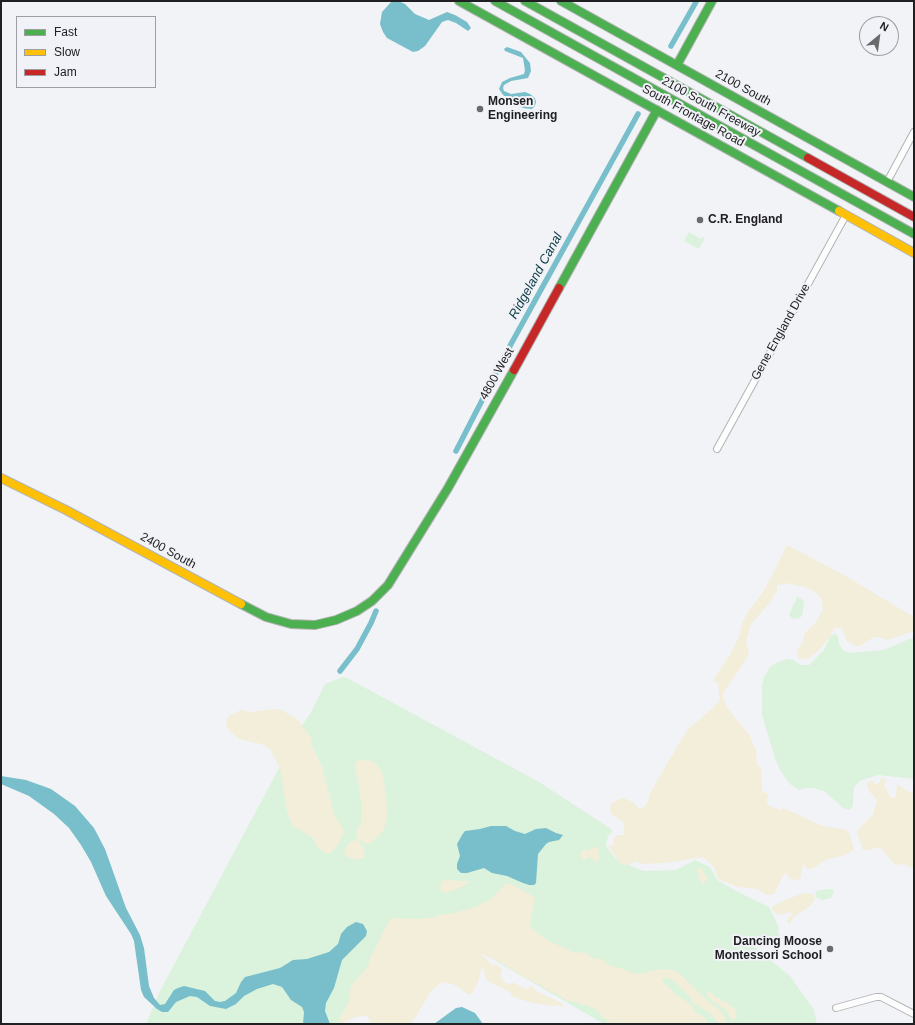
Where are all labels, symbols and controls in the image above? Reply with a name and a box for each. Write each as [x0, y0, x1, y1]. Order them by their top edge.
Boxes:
legend [16, 16, 156, 88]
north arrow [859, 16, 899, 56]
text: N [878, 19, 891, 34]
text: Fast [54, 25, 77, 39]
text: Slow [54, 45, 80, 59]
text: Jam [54, 65, 77, 79]
street label: 2100 South [713, 67, 773, 109]
street label: 2100 South Freeway [659, 74, 763, 140]
street label: South Frontage Road [639, 82, 747, 150]
place label: Monsen Engineering [488, 95, 557, 123]
marker: Monsen Engineering [475, 104, 485, 114]
place label: C.R. England [708, 213, 783, 227]
marker: C.R. England [695, 215, 705, 225]
water label: Ridgeland Canal [506, 230, 566, 322]
street label: Gene England Drive [749, 281, 813, 383]
street label: 4800 West [477, 346, 517, 402]
street label: 2400 South [138, 530, 198, 572]
place label: Dancing Moose Montessori School [715, 935, 822, 963]
marker: Dancing Moose Montessori School [825, 944, 835, 954]

